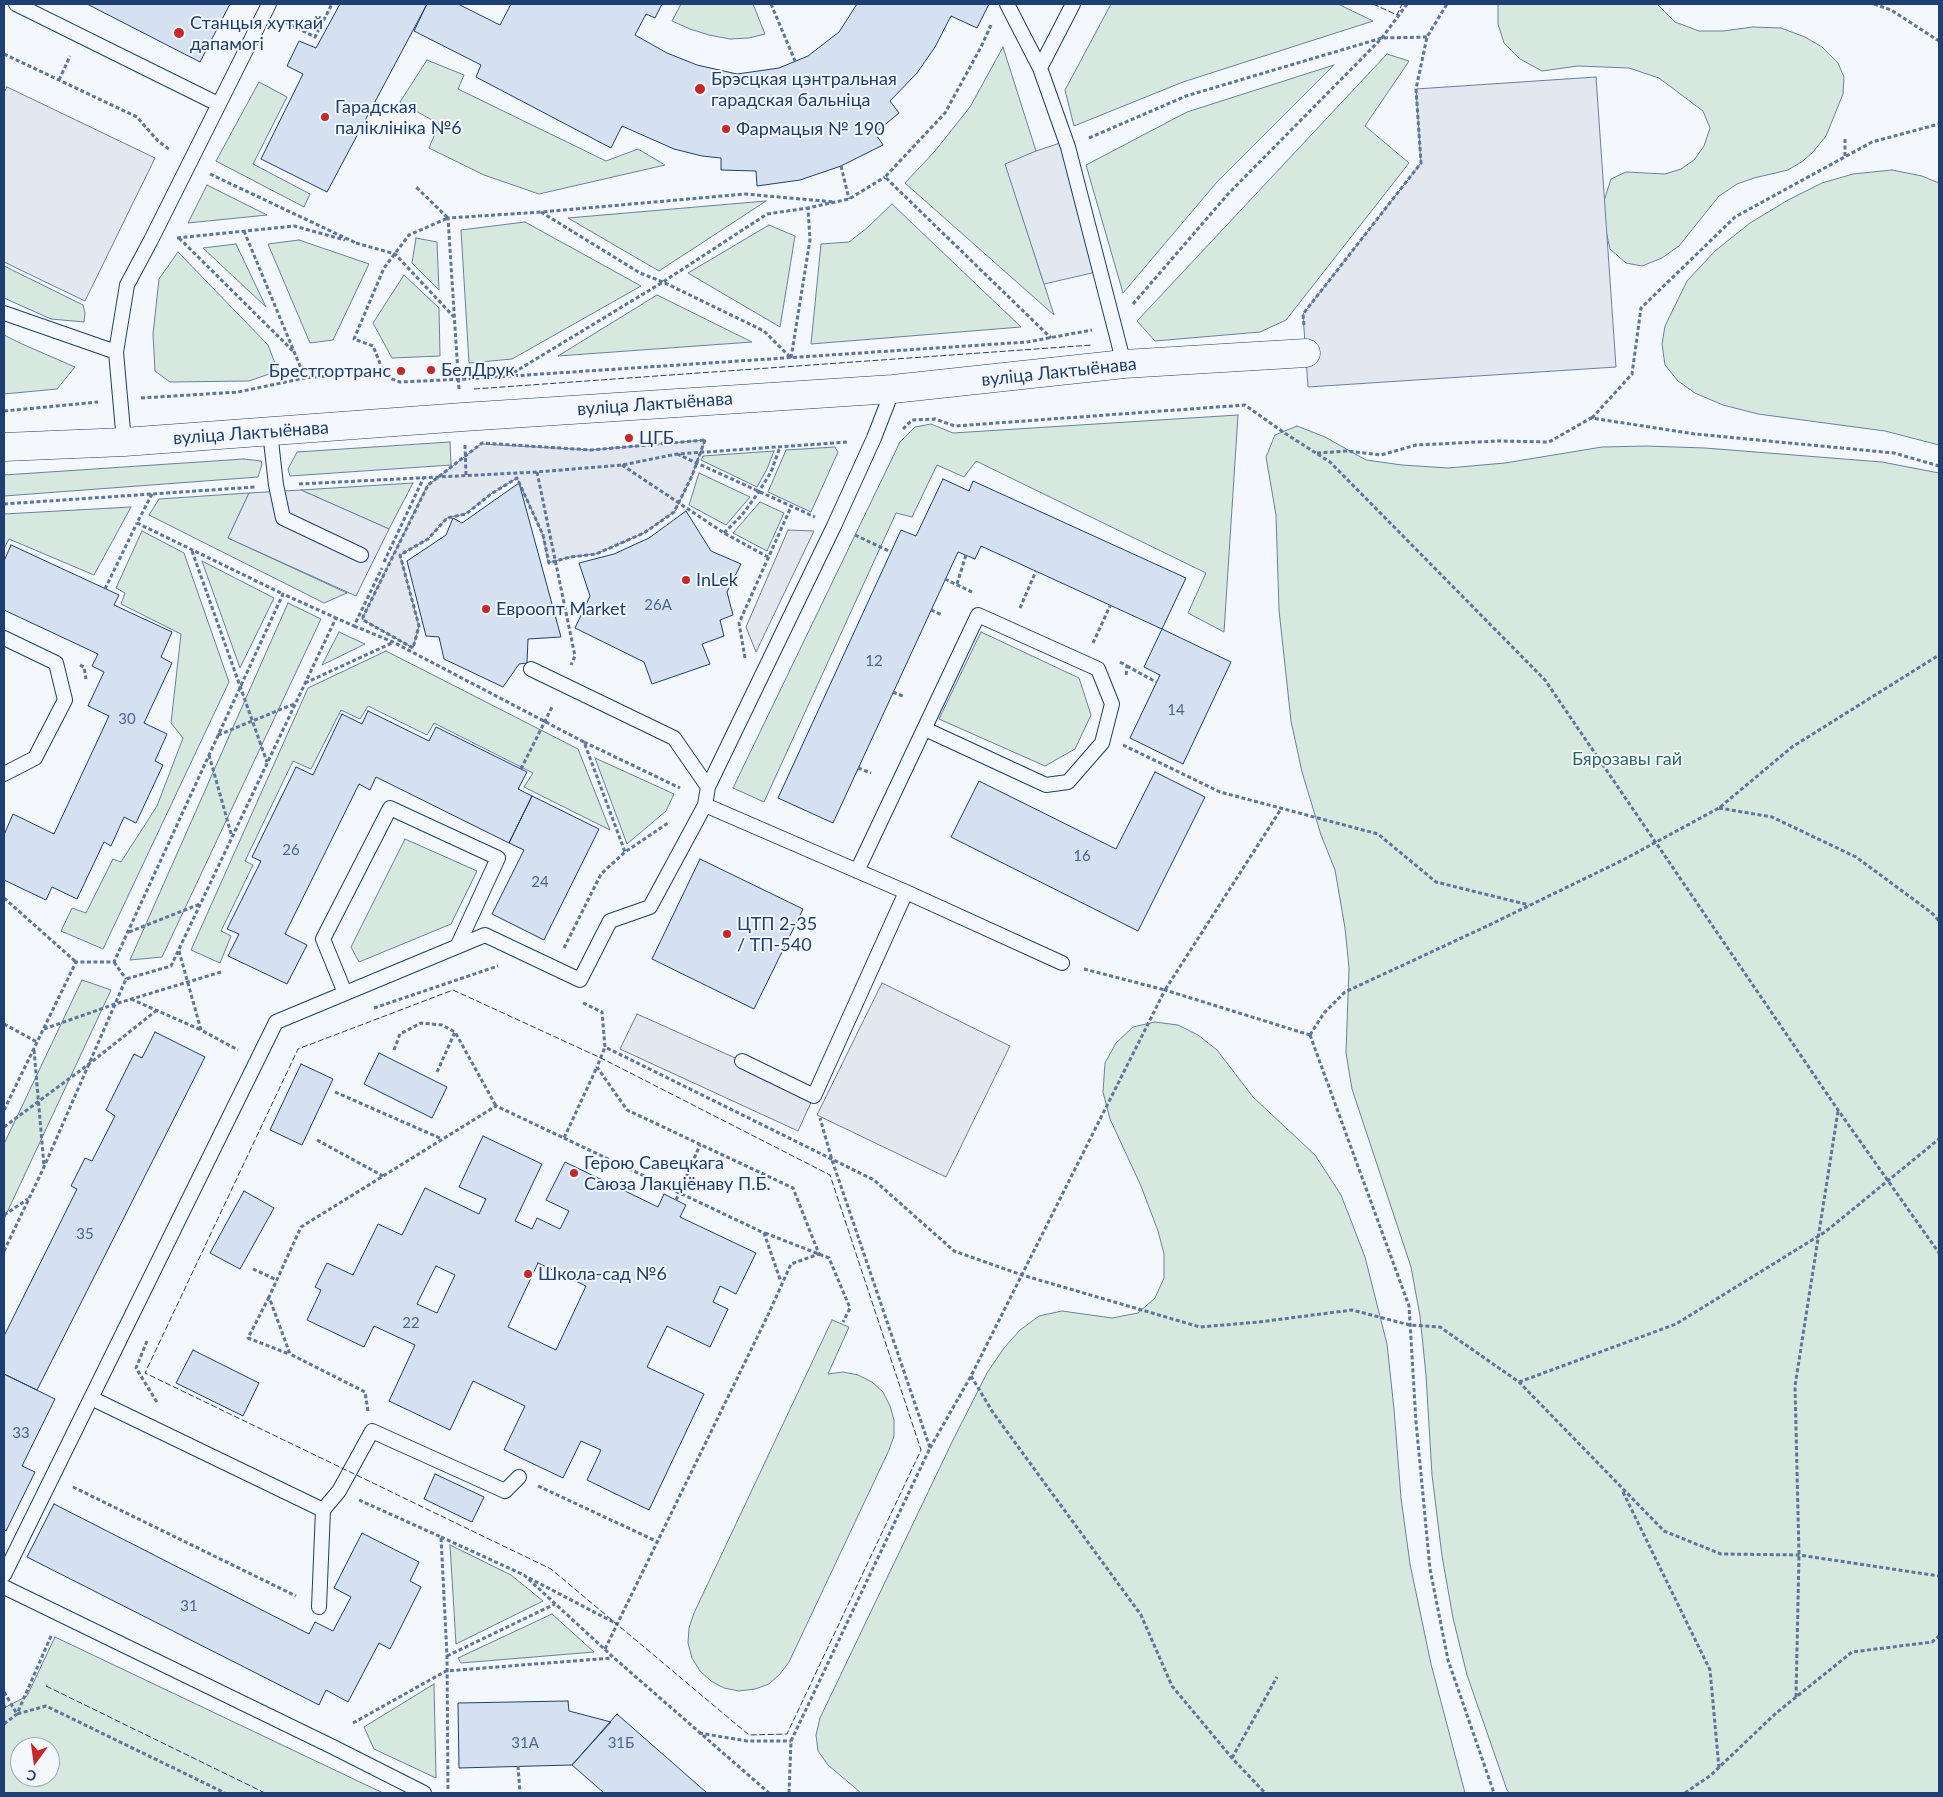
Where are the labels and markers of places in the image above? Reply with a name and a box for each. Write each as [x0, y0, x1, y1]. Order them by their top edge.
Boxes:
place label: Станцыя хуткай дапамогі [190, 12, 323, 54]
marker: Станцыя хуткай дапамогі [172, 26, 186, 40]
place label: Брэсцкая цэнтральная гарадская бальніца [711, 68, 897, 110]
marker: Брэсцкая цэнтральная гарадская бальніца [693, 82, 707, 96]
place label: Гарадская паліклініка №6 [335, 96, 462, 138]
marker: Гарадская паліклініка №6 [319, 111, 331, 123]
place label: Фармацыя № 190 [736, 118, 885, 140]
marker: Фармацыя № 190 [720, 123, 732, 135]
place label: БелДрук [441, 359, 515, 381]
place label: Брестгортранс [269, 360, 391, 382]
marker: БелДрук [425, 364, 437, 376]
marker: Брестгортранс [395, 365, 407, 377]
place label: ЦГБ [639, 427, 674, 449]
marker: ЦГБ [623, 432, 635, 444]
place label: InLek [696, 569, 738, 591]
marker: InLek [680, 574, 692, 586]
place label: Евроопт Market [496, 598, 626, 620]
marker: Евроопт Market [480, 603, 492, 615]
place label: ЦТП 2-35 / ТП-540 [737, 913, 817, 956]
marker: ЦТП 2-35 / ТП-540 [721, 928, 733, 940]
place label: Герою Савецкага Саюза Лакціёнаву П.Б. [584, 1152, 771, 1194]
marker: Герою Савецкага Саюза Лакціёнаву П.Б. [568, 1167, 580, 1179]
place label: Школа-сад №6 [538, 1263, 667, 1285]
marker: Школа-сад №6 [522, 1268, 534, 1280]

